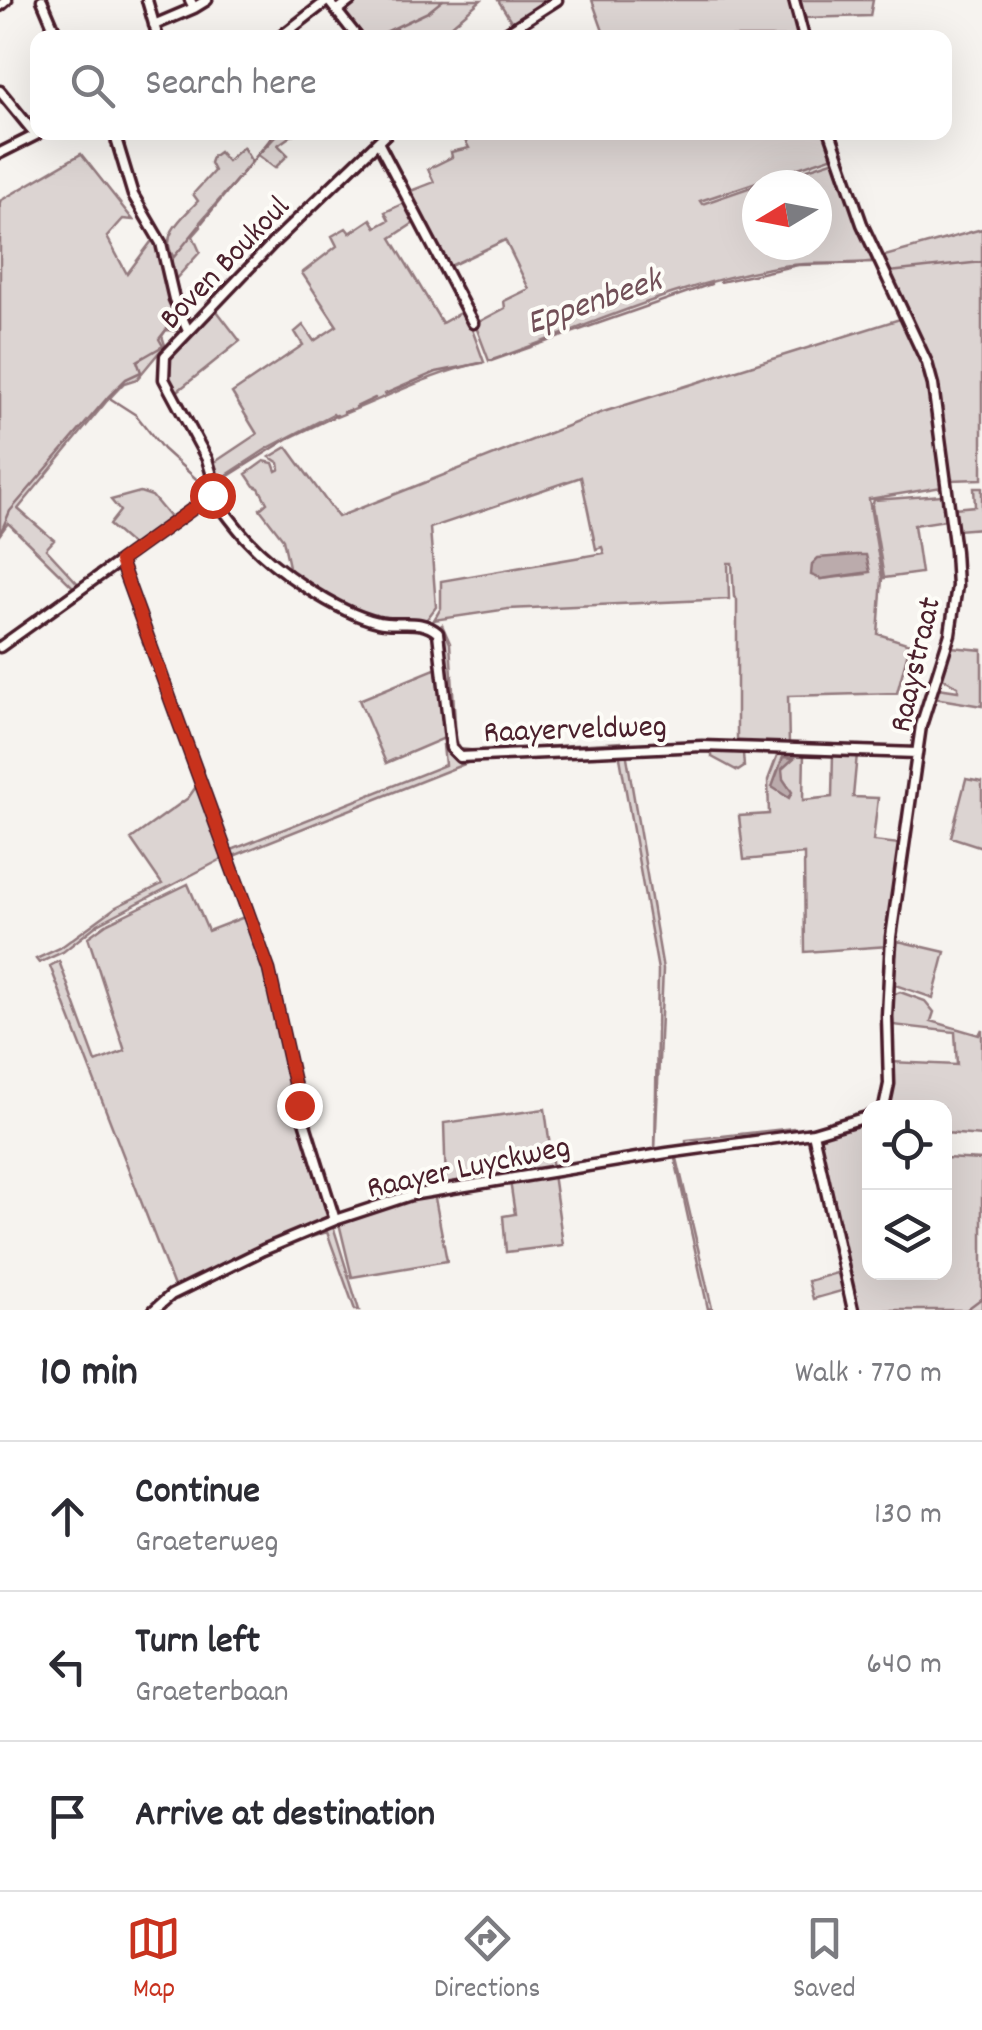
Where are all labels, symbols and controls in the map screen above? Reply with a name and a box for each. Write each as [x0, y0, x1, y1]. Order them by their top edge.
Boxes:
search box [30, 30, 952, 140]
icon: search [65, 58, 120, 113]
text: Search here [145, 58, 317, 113]
north arrow [742, 170, 832, 260]
street label: Boven Boukoul [151, 187, 303, 342]
water label: Eppenbeek [520, 256, 672, 350]
route start [190, 473, 236, 519]
street label: Raaystraat [880, 593, 956, 737]
street label: Raayerveldweg [483, 706, 668, 758]
route end [277, 1083, 323, 1129]
map controls [862, 1100, 952, 1280]
button: locate [862, 1100, 952, 1190]
street label: Raayer Luyckweg [363, 1126, 575, 1214]
button: layers [862, 1190, 952, 1280]
text: 10 min [40, 1345, 138, 1405]
text: Walk · 770 m [795, 1352, 942, 1398]
text: Continue [135, 1466, 260, 1521]
icon: ahead [40, 1489, 95, 1544]
text: 130 m [874, 1493, 942, 1539]
text: Graeterweg [135, 1521, 279, 1567]
text: Turn left [135, 1616, 260, 1671]
icon: left [40, 1639, 95, 1694]
text: 640 m [866, 1643, 942, 1689]
text: Graeterbaan [135, 1671, 289, 1717]
icon: arrive [40, 1789, 95, 1844]
text: Arrive at destination [135, 1789, 435, 1844]
tab: Map [126, 1911, 181, 2011]
tab: Directions [434, 1911, 540, 2011]
tab: Saved [793, 1911, 856, 2011]

